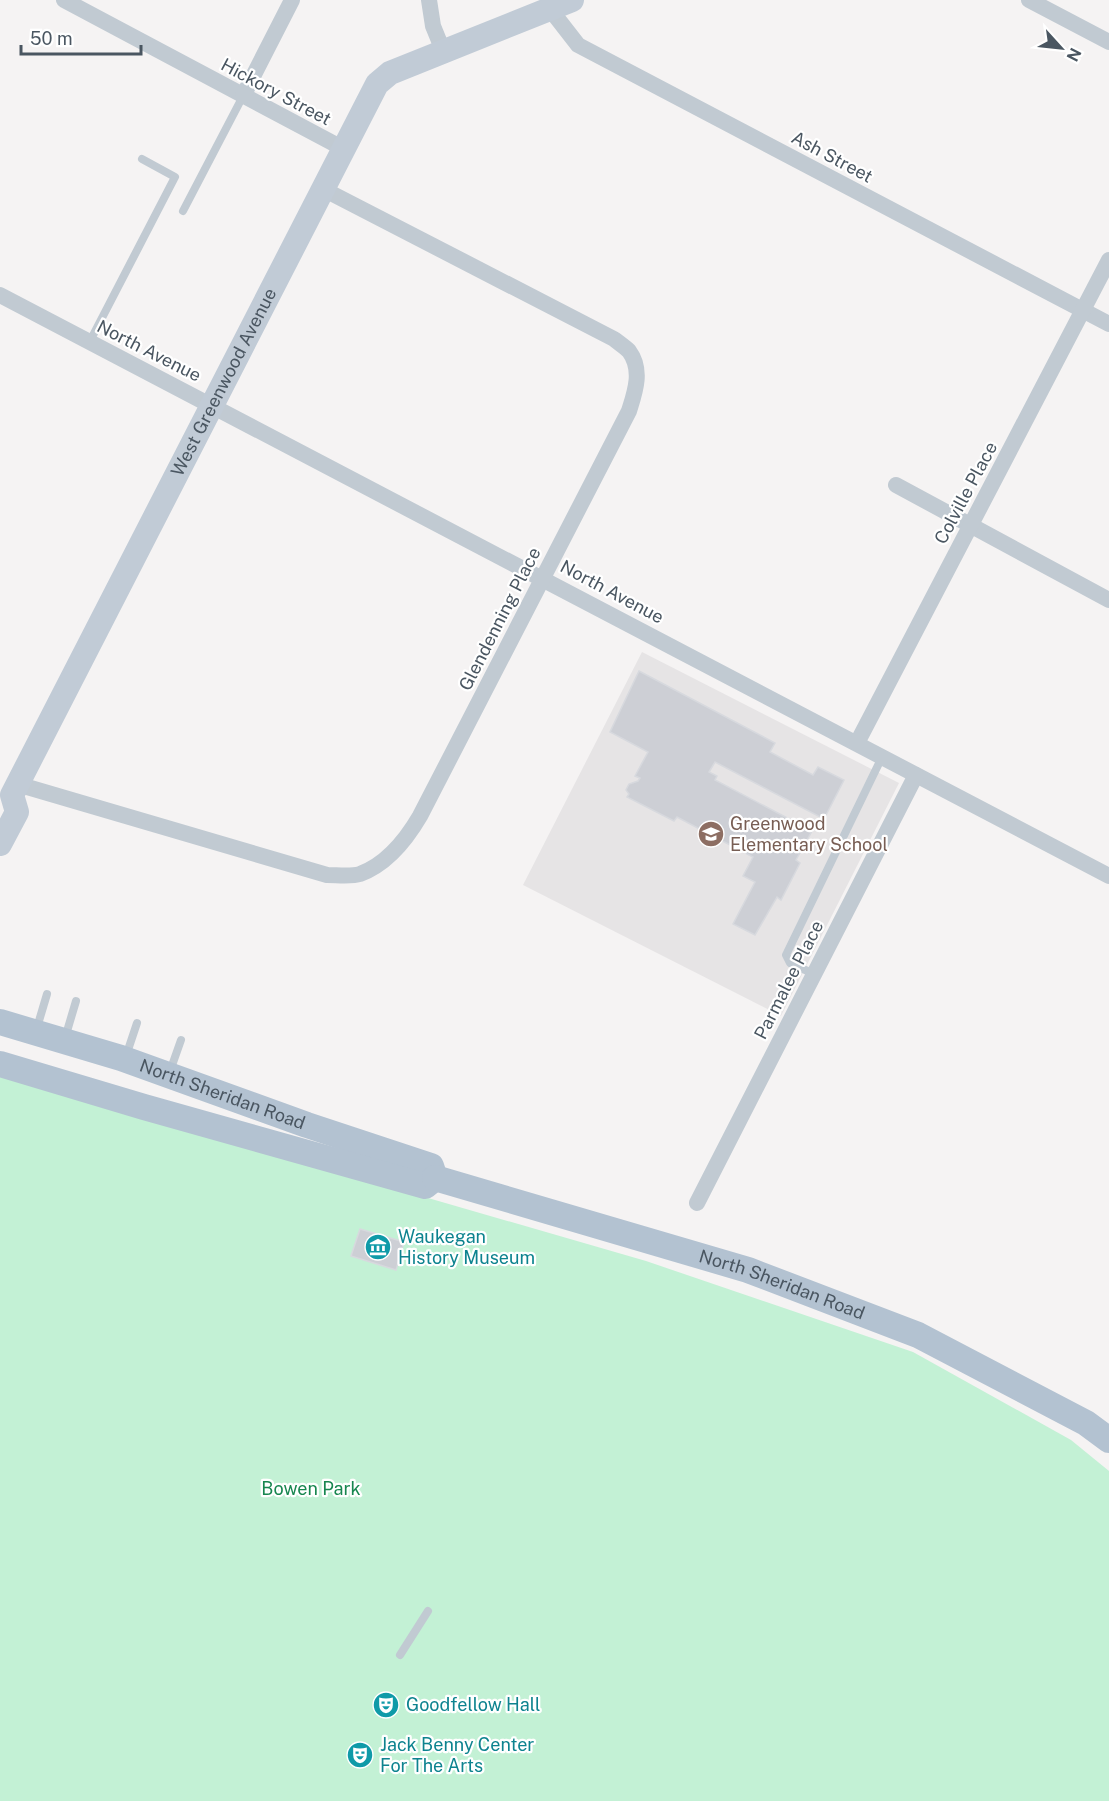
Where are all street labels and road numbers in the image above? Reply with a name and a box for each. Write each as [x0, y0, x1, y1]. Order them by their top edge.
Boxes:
street label: Hickory Street [218, 54, 335, 129]
street label: Ash Street [788, 126, 876, 187]
street label: West Greenwood Avenue [167, 284, 280, 480]
street label: North Avenue [94, 315, 205, 386]
street label: Colville Place [930, 438, 1001, 547]
street label: Glendenning Place [454, 544, 545, 694]
street label: North Avenue [557, 556, 667, 628]
street label: Parmalee Place [750, 917, 827, 1043]
street label: North Sheridan Road [137, 1055, 308, 1134]
street label: North Sheridan Road [697, 1245, 868, 1324]

